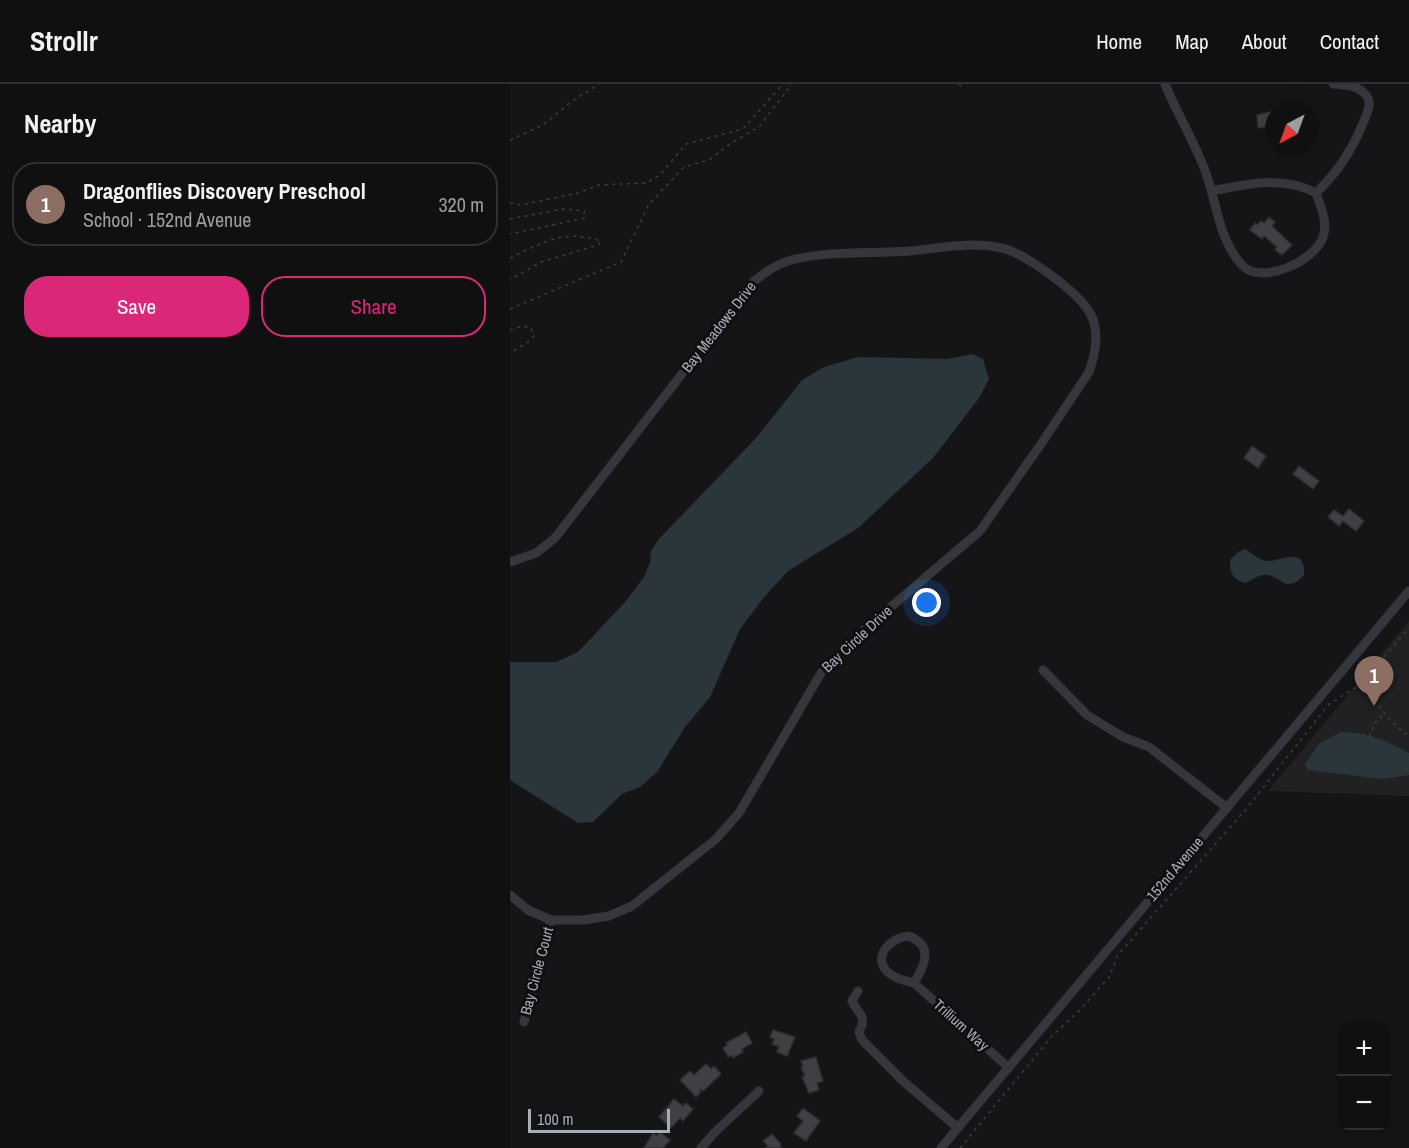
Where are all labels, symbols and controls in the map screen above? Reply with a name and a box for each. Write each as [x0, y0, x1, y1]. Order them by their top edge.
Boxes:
text: Strollr [30, 22, 98, 60]
text: Home [1096, 27, 1142, 56]
text: Map [1175, 27, 1209, 56]
text: About [1242, 27, 1287, 56]
text: Contact [1320, 27, 1379, 56]
north arrow [1265, 102, 1319, 156]
text: Nearby [24, 106, 96, 141]
text: Dragonflies Discovery Preschool [83, 176, 366, 206]
text: 1 [41, 191, 50, 218]
text: 320 m [438, 191, 484, 218]
text: School · 152nd Avenue [83, 206, 251, 233]
button: Save [24, 276, 249, 337]
button: Share [261, 276, 486, 337]
street label: Bay Meadows Drive [676, 277, 761, 377]
your location [912, 588, 941, 617]
street label: Bay Circle Drive [817, 600, 897, 677]
pin: 1 [1354, 656, 1394, 706]
street label: 152nd Avenue [1141, 832, 1208, 905]
street label: Bay Circle Court [515, 924, 558, 1017]
street label: Trillium Way [929, 994, 994, 1056]
map controls [1337, 1022, 1391, 1130]
button: + [1337, 1022, 1391, 1076]
button: − [1337, 1076, 1391, 1130]
scale bar [528, 1106, 670, 1134]
text: 100 m [537, 1108, 573, 1130]

